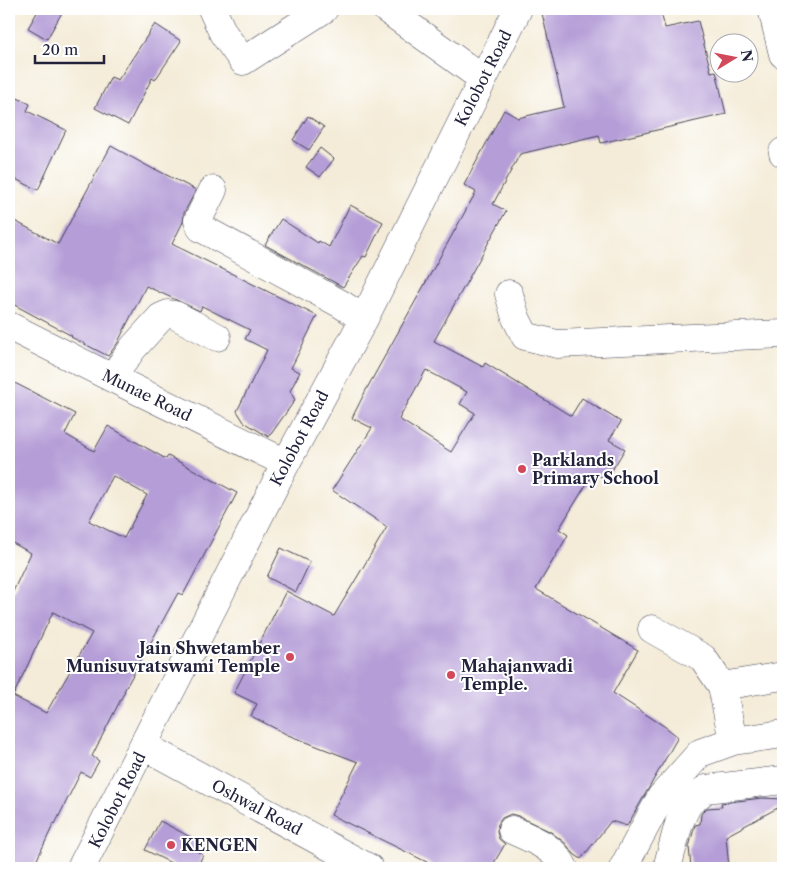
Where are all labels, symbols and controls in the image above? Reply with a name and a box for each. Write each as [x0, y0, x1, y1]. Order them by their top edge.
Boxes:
street label: Kolobot Road [450, 26, 516, 129]
scale bar [35, 32, 104, 64]
north arrow [710, 32, 760, 82]
text: 20 m [42, 40, 78, 59]
text: N [737, 48, 757, 63]
street label: Munae Road [99, 365, 195, 425]
street label: Kolobot Road [265, 387, 333, 489]
place label: Parklands Primary School [532, 450, 659, 488]
marker: Parklands Primary School [516, 463, 528, 475]
place label: Jain Shwetamber Munisuvratswami Temple [66, 638, 280, 676]
marker: Jain Shwetamber Munisuvratswami Temple [284, 651, 296, 663]
place label: Mahajanwadi Temple. [461, 656, 573, 694]
marker: Mahajanwadi Temple. [445, 669, 457, 681]
street label: Kolobot Road [84, 748, 150, 851]
street label: Oshwal Road [208, 775, 306, 839]
place label: KENGEN [181, 835, 258, 855]
marker: KENGEN [165, 839, 177, 851]

